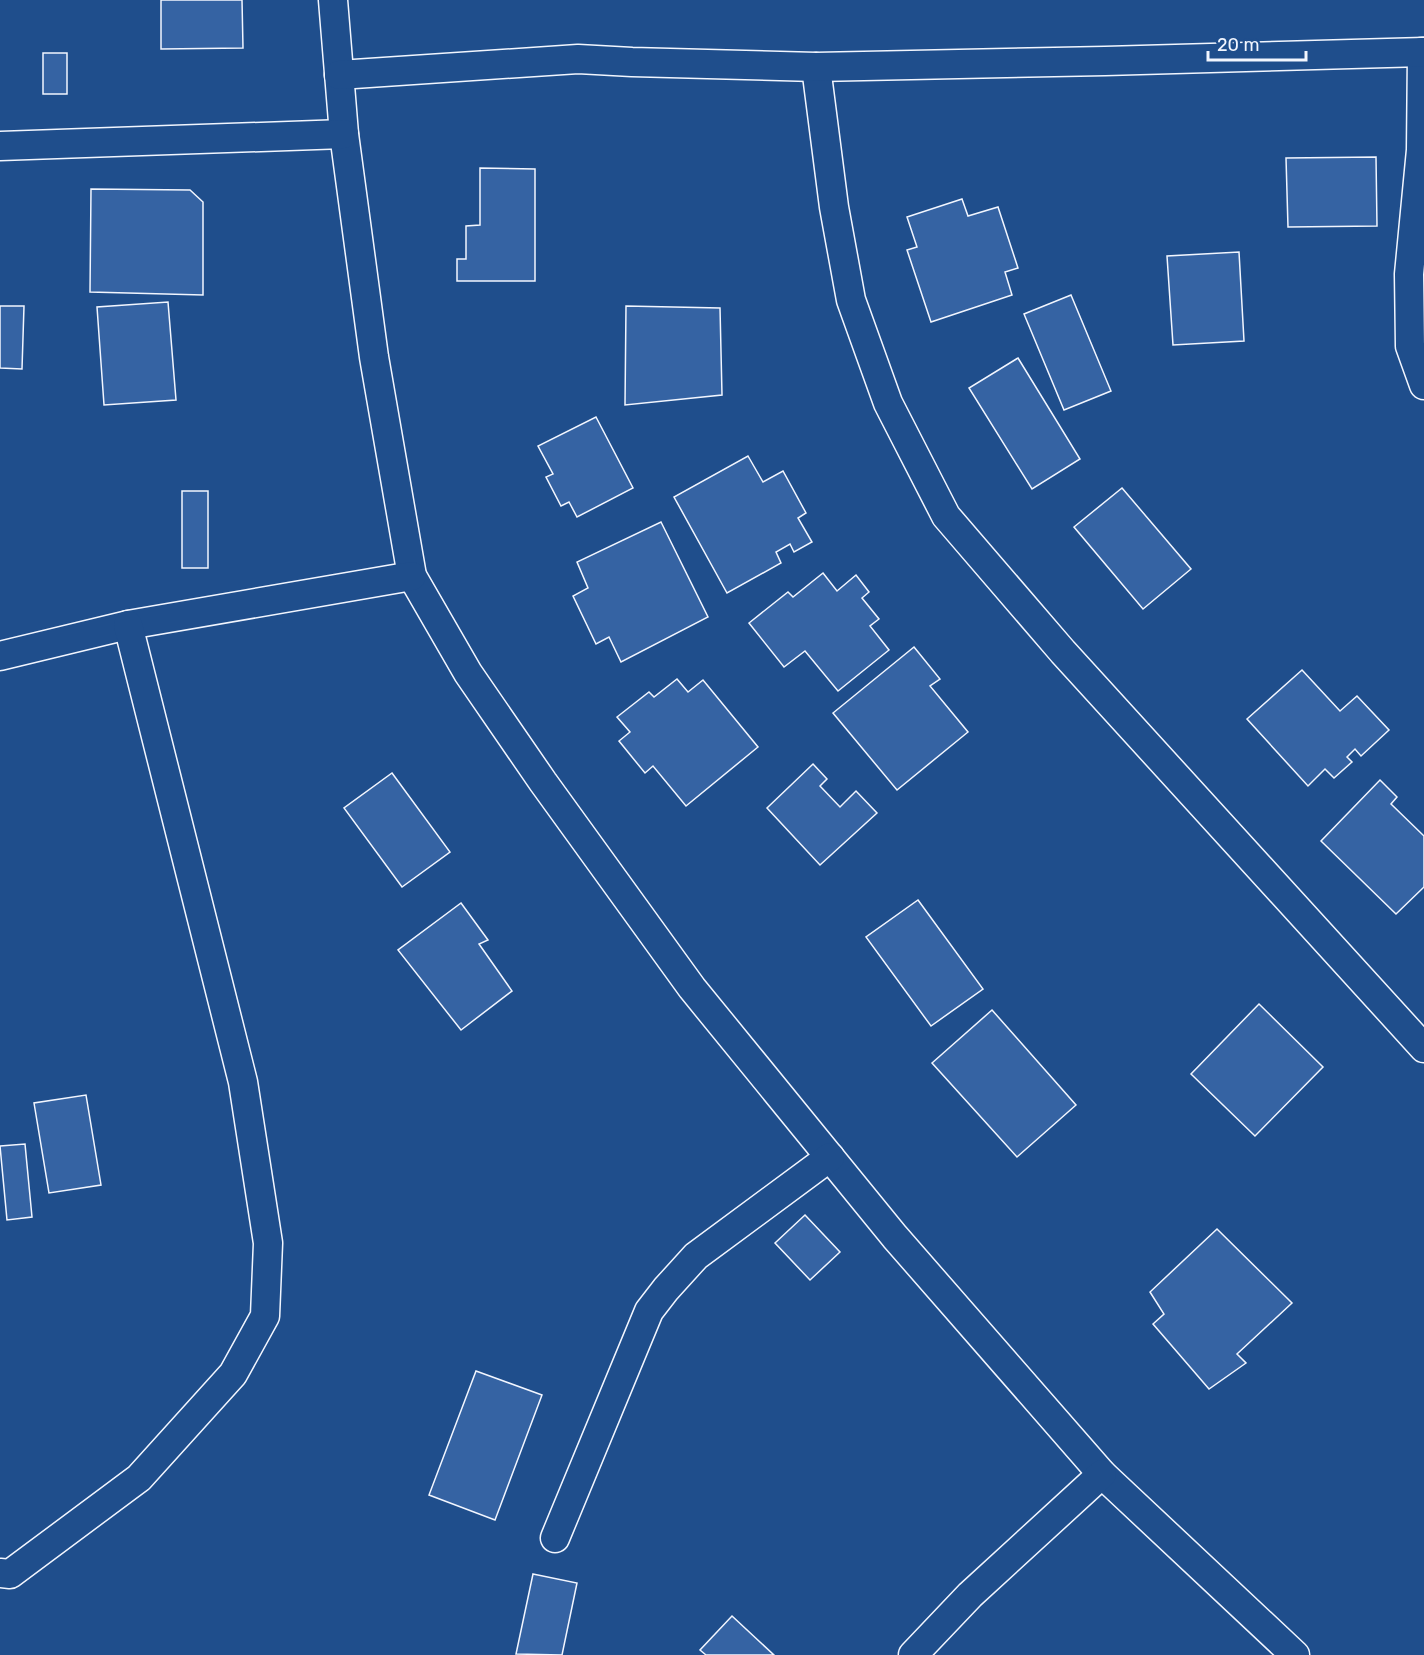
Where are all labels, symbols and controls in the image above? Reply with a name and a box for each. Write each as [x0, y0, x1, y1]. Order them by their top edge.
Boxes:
scale bar [1208, 24, 1306, 62]
text: 20 m [1217, 34, 1259, 56]

